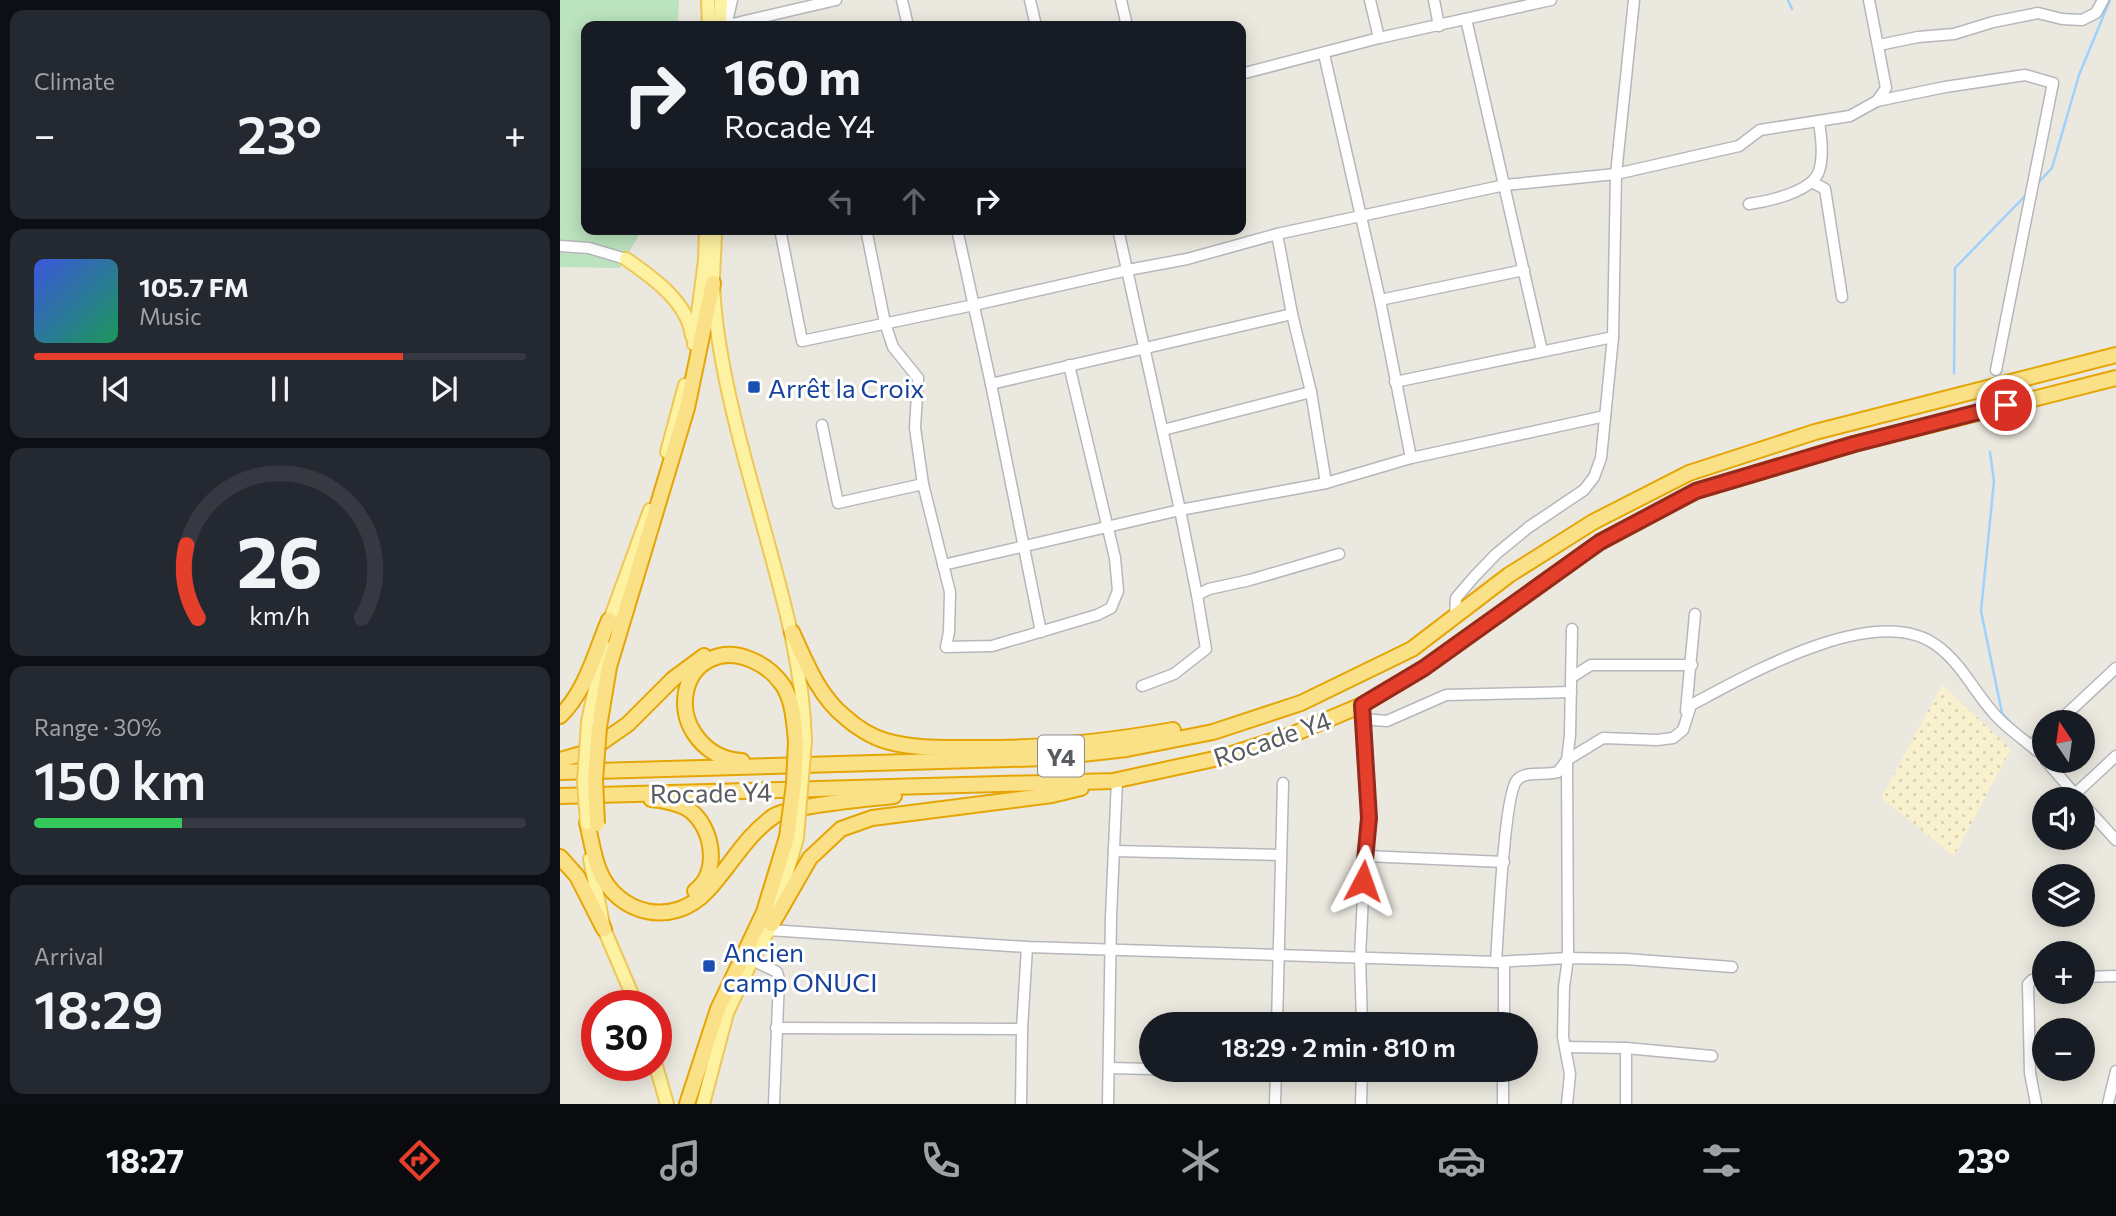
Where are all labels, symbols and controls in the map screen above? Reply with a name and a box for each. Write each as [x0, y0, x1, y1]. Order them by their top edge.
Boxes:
text: 160 m [724, 45, 861, 105]
icon: right [609, 49, 700, 140]
text: Climate [34, 67, 115, 95]
text: 23° [237, 101, 322, 165]
text: Rocade Y4 [724, 105, 875, 145]
text: − [34, 110, 56, 157]
text: + [504, 110, 526, 157]
icon: left [822, 182, 860, 220]
icon: ahead [895, 182, 933, 220]
icon: right [968, 182, 1006, 220]
text: 105.7 FM [139, 271, 249, 302]
text: Music [139, 302, 202, 330]
icon: previous [97, 370, 135, 408]
icon: pause [261, 370, 299, 408]
icon: next [425, 370, 463, 408]
place label: Arrêt la Croix [768, 372, 925, 403]
pin [1976, 375, 2036, 435]
marker: Arrêt la Croix [746, 379, 762, 395]
icon: arrive [1987, 386, 2025, 424]
text: 26 [237, 514, 323, 603]
text: km/h [250, 600, 310, 630]
street label: Rocade Y4 [1209, 703, 1335, 773]
north arrow [2032, 710, 2095, 774]
map controls [2032, 710, 2095, 1081]
text: Range · 30% [34, 713, 162, 741]
road number: Y4 [1038, 736, 1084, 776]
text: 150 km [34, 747, 206, 811]
street label: Rocade Y4 [650, 775, 772, 809]
button: sound [2032, 787, 2095, 850]
position arrow [1326, 844, 1400, 918]
button: layers [2032, 864, 2095, 927]
place label: Ancien camp ONUCI [723, 936, 877, 997]
button: + [2032, 941, 2095, 1004]
text: Arrival [34, 942, 104, 970]
marker: Ancien camp ONUCI [701, 958, 717, 974]
text: 18:29 [34, 976, 163, 1040]
speed limit sign: 30 [581, 990, 672, 1081]
button: − [2032, 1018, 2095, 1081]
text: 18:29 · 2 min · 810 m [1221, 1031, 1456, 1062]
icon: directions [395, 1136, 444, 1185]
icon: music [656, 1136, 705, 1185]
icon: phone [916, 1136, 965, 1185]
icon: climate [1176, 1136, 1225, 1185]
icon: car [1437, 1136, 1486, 1185]
icon: filters [1697, 1136, 1746, 1185]
text: 18:27 [106, 1140, 184, 1180]
text: 23° [1957, 1140, 2010, 1180]

